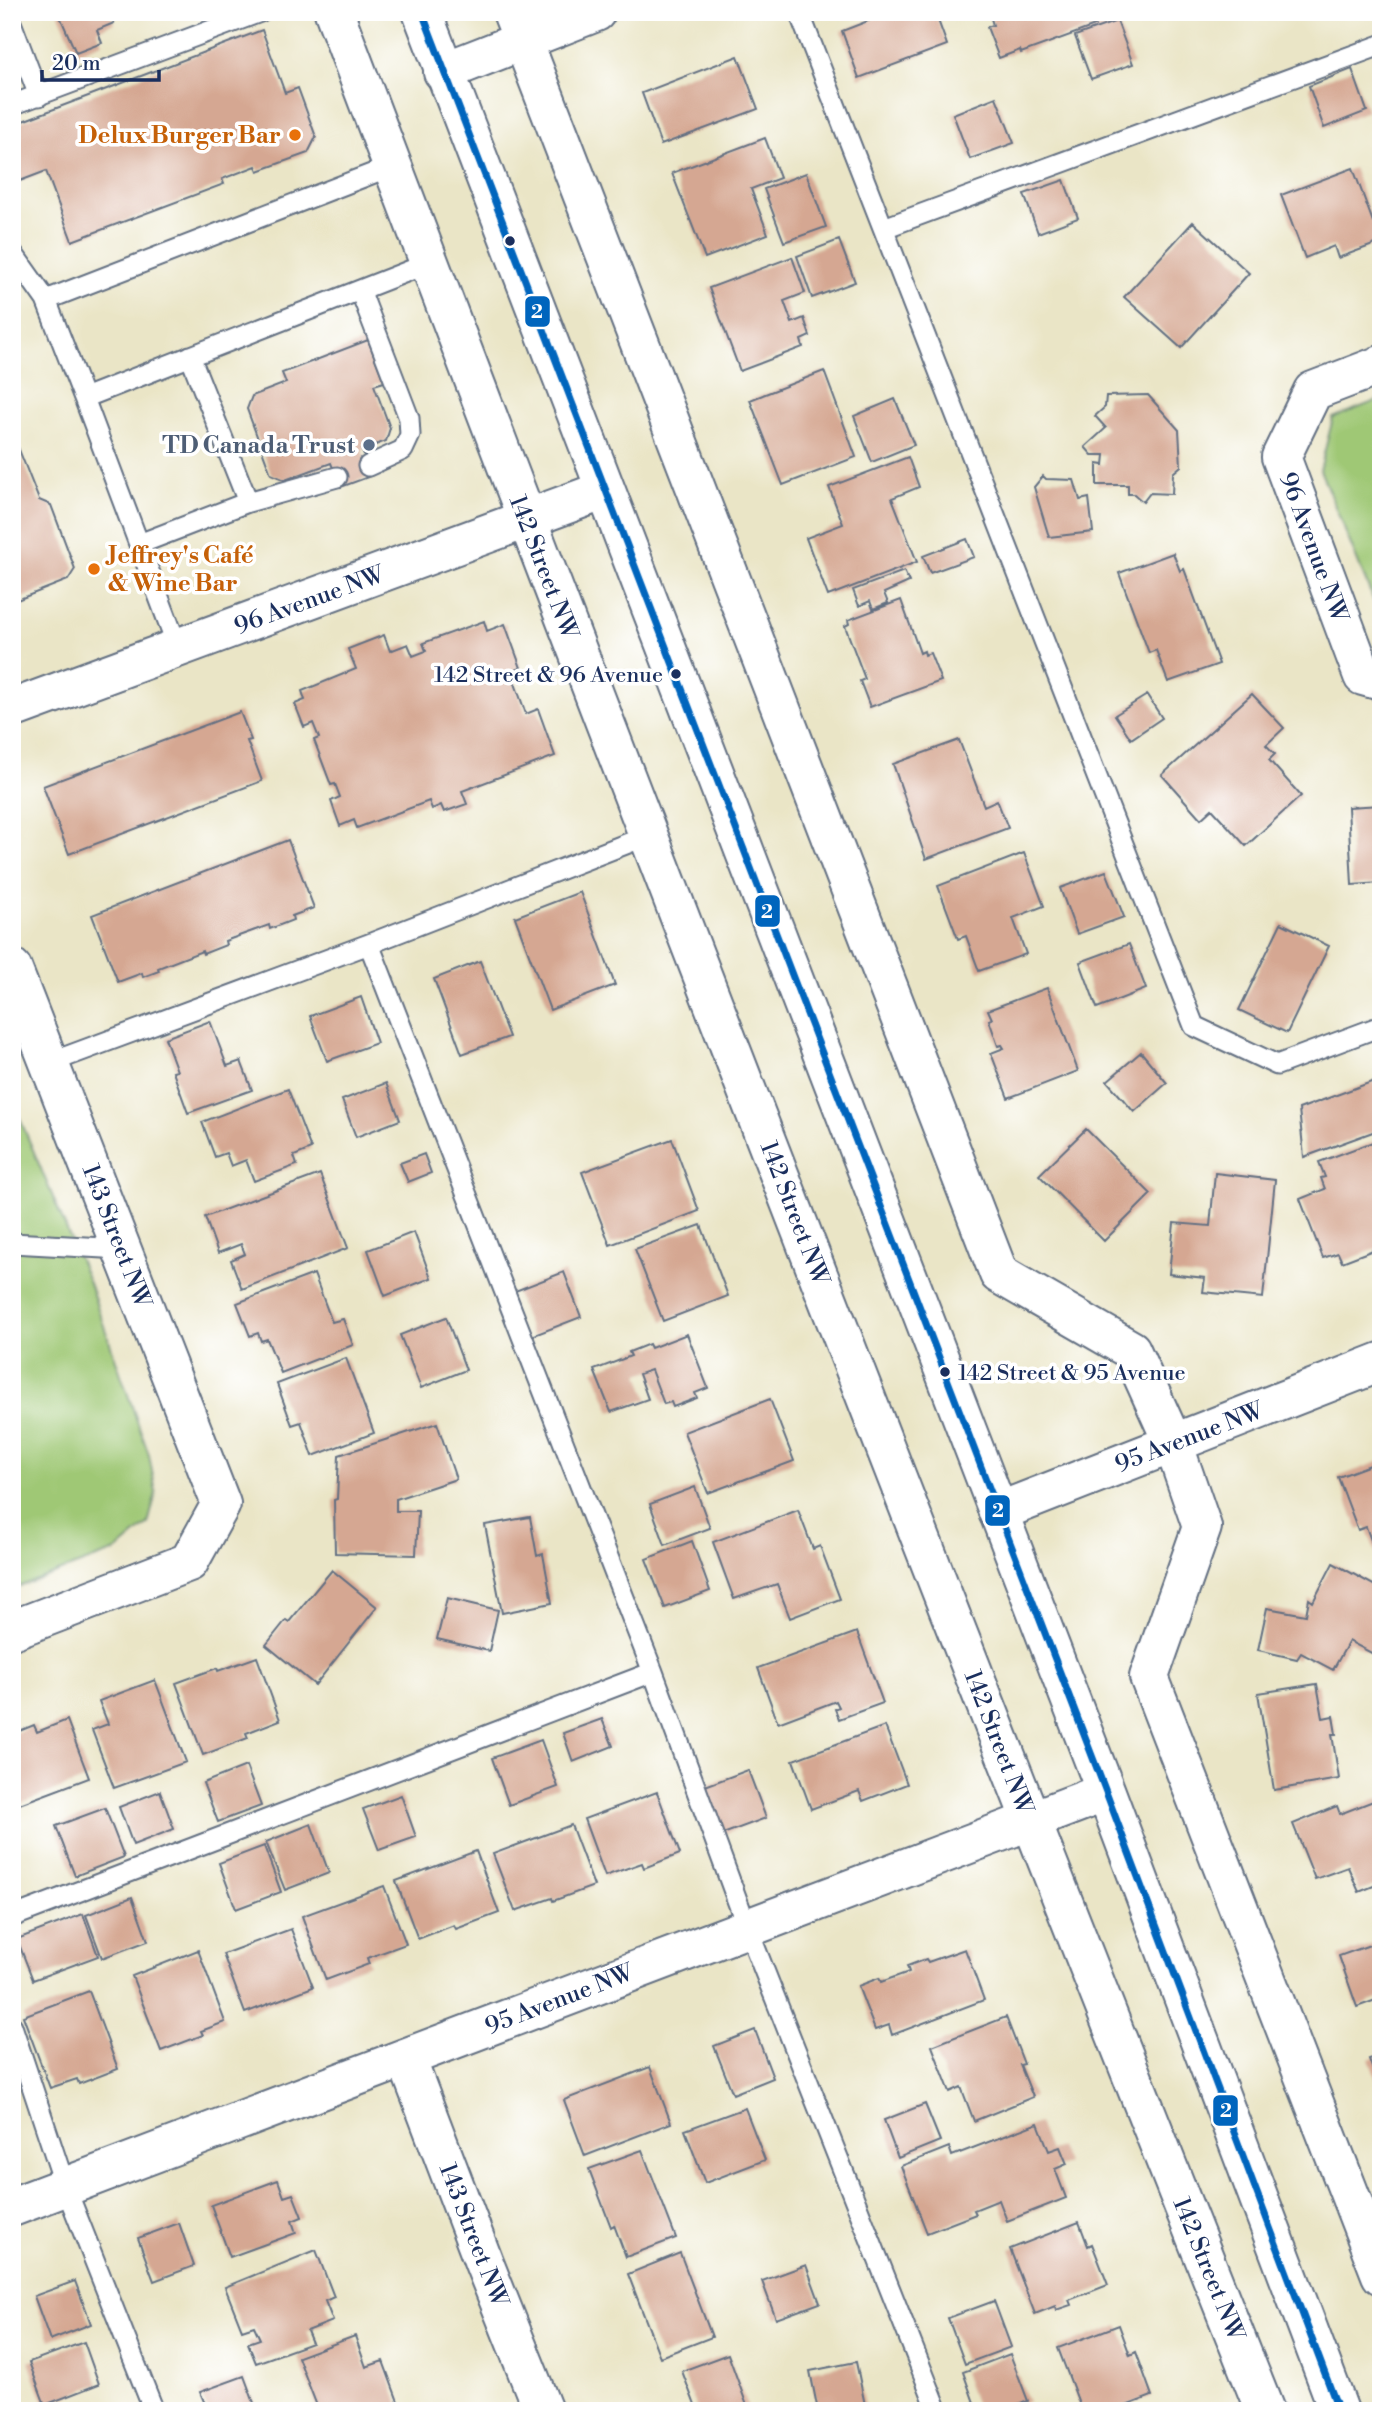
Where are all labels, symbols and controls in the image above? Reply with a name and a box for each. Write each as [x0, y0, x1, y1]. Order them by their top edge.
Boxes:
scale bar [42, 38, 159, 82]
text: 20 m [52, 51, 101, 77]
place label: Delux Burger Bar [78, 121, 281, 151]
marker: Delux Burger Bar [287, 127, 303, 143]
unlabelled marker [503, 234, 517, 248]
line badge: 2 [524, 295, 551, 328]
text: 2 [531, 300, 543, 324]
place label: TD Canada Trust [162, 431, 355, 461]
marker: TD Canada Trust [361, 437, 377, 453]
street label: 96 Avenue NW [1272, 468, 1355, 628]
street label: 142 Street NW [502, 491, 585, 645]
place label: Jeffrey's Café & Wine Bar [105, 541, 254, 599]
street label: 96 Avenue NW [230, 559, 390, 642]
marker: Jeffrey's Café & Wine Bar [86, 561, 102, 577]
place label: 142 Street & 96 Avenue [434, 662, 663, 689]
marker: 142 Street & 96 Avenue [669, 667, 683, 681]
line badge: 2 [754, 894, 781, 928]
text: 2 [761, 900, 773, 924]
street label: 142 Street NW [753, 1137, 836, 1291]
street label: 143 Street NW [75, 1160, 158, 1314]
place label: 142 Street & 95 Avenue [958, 1360, 1186, 1387]
marker: 142 Street & 95 Avenue [938, 1365, 952, 1379]
street label: 95 Avenue NW [1111, 1395, 1269, 1480]
line badge: 2 [984, 1494, 1011, 1527]
text: 2 [992, 1499, 1004, 1523]
street label: 142 Street NW [957, 1666, 1040, 1820]
street label: 95 Avenue NW [481, 1957, 639, 2042]
line badge: 2 [1212, 2094, 1239, 2127]
text: 2 [1220, 2099, 1232, 2123]
street label: 143 Street NW [432, 2159, 515, 2313]
street label: 142 Street NW [1166, 2193, 1251, 2347]

